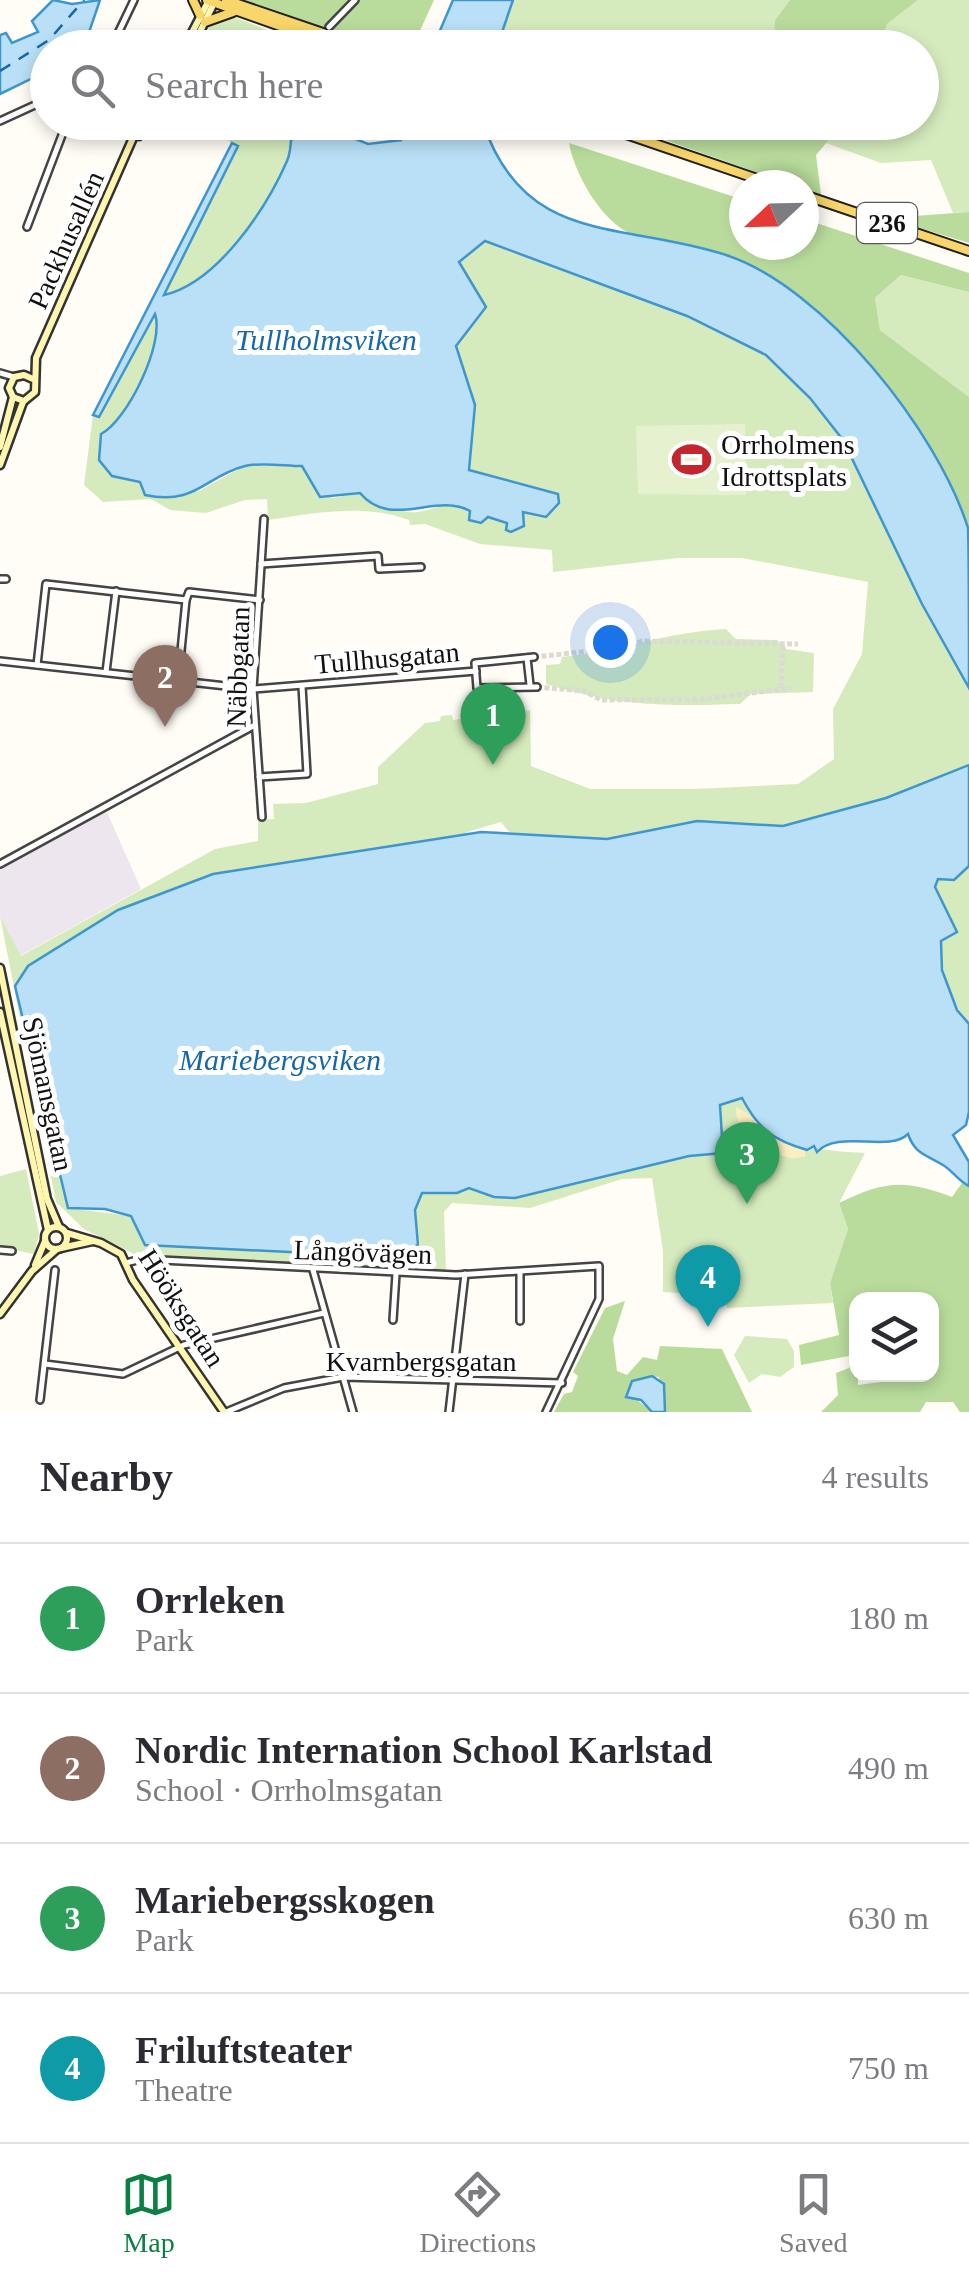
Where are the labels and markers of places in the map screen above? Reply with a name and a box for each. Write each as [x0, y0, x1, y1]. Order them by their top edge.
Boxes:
place label: Orrholmens Idrottsplats [721, 429, 855, 492]
sports icon: Orrholmens Idrottsplats [670, 439, 712, 481]
pin: 2 [132, 644, 198, 727]
pin: 1 [460, 682, 526, 765]
pin: 3 [714, 1122, 780, 1204]
pin: 4 [676, 1244, 740, 1327]

